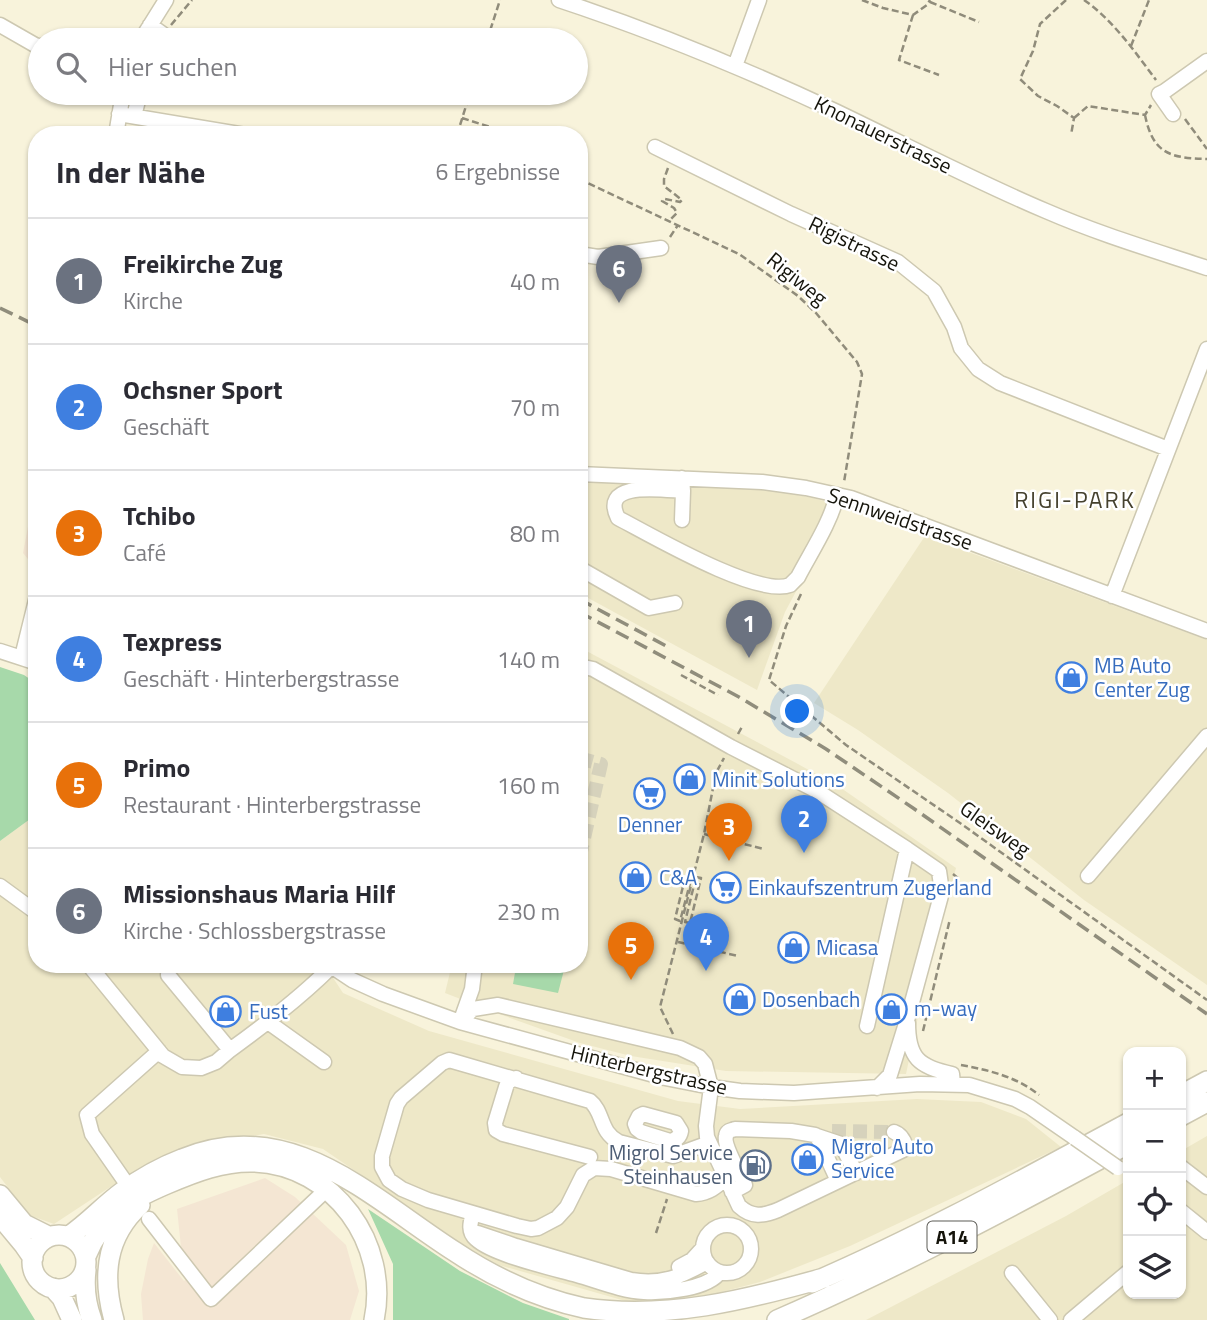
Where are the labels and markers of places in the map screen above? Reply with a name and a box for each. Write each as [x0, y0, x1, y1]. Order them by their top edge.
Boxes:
pin: 6 [596, 245, 642, 303]
pin: 1 [726, 600, 772, 658]
place label: MB Auto Center Zug [1094, 649, 1190, 705]
shop icon: MB Auto Center Zug [1054, 661, 1088, 695]
shop icon: Minit Solutions [672, 763, 706, 797]
place label: Minit Solutions [712, 763, 845, 795]
supermarket icon: Denner [633, 776, 667, 810]
pin: 2 [781, 795, 827, 853]
pin: 3 [706, 803, 752, 861]
place label: Denner [618, 808, 682, 840]
shop icon: C&A [619, 861, 653, 895]
place label: C&A [659, 861, 698, 893]
supermarket icon: Einkaufszentrum Zugerland [708, 871, 742, 905]
place label: Einkaufszentrum Zugerland [748, 871, 992, 903]
pin: 4 [683, 913, 729, 971]
pin: 5 [608, 922, 654, 980]
shop icon: Micasa [776, 931, 810, 965]
place label: Micasa [816, 931, 879, 963]
shop icon: Dosenbach [722, 983, 756, 1017]
place label: Dosenbach [762, 983, 860, 1015]
shop icon: m-way [874, 992, 908, 1026]
place label: m-way [914, 992, 977, 1024]
shop icon: Fust [209, 995, 243, 1029]
place label: Fust [249, 995, 289, 1027]
place label: Migrol Auto Service [831, 1130, 934, 1186]
place label: Migrol Service Steinhausen [609, 1136, 733, 1192]
shop icon: Migrol Auto Service [791, 1142, 825, 1176]
fuel station icon: Migrol Service Steinhausen [739, 1148, 773, 1182]

